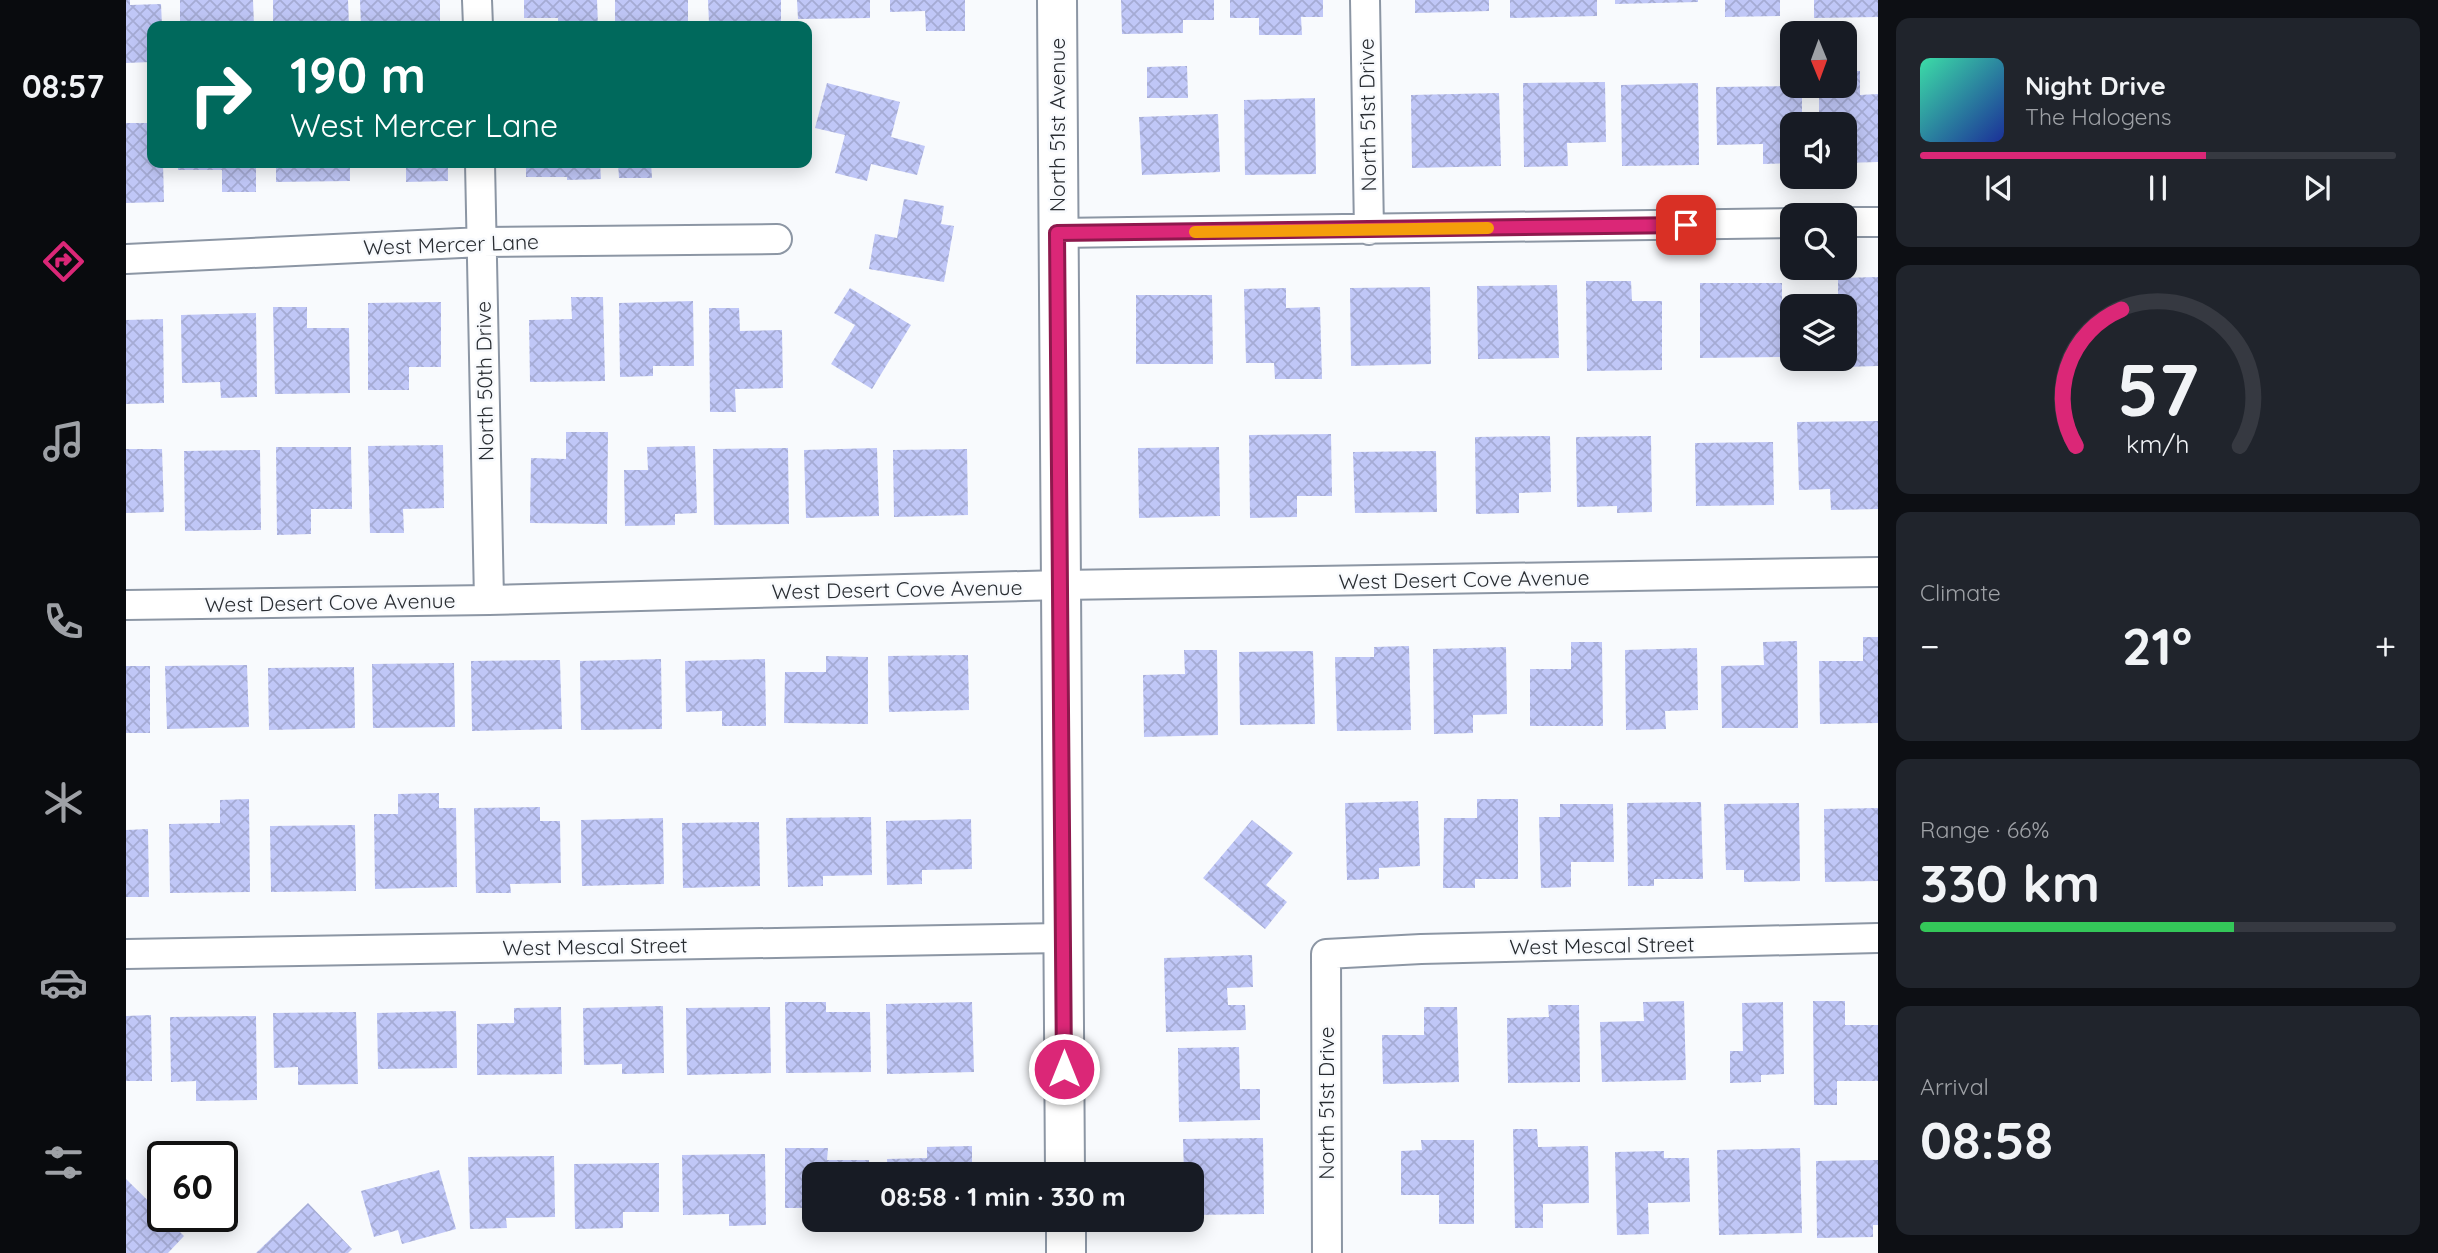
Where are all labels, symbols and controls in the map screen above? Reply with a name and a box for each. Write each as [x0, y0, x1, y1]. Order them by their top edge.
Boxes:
north arrow [1780, 21, 1857, 98]
map controls [1780, 21, 1857, 371]
street label: North 51st Avenue [1044, 38, 1070, 212]
street label: North 51st Drive [1353, 38, 1381, 192]
text: 190 m [290, 44, 426, 105]
icon: right [175, 49, 266, 140]
text: 08:57 [22, 66, 104, 106]
text: Night Drive [2025, 69, 2166, 102]
text: The Halogens [2025, 102, 2172, 131]
text: West Mercer Lane [290, 105, 558, 145]
button: sound [1780, 112, 1857, 189]
icon: previous [1980, 169, 2018, 207]
icon: pause [2139, 169, 2177, 207]
icon: next [2298, 169, 2336, 207]
pin [1656, 195, 1716, 255]
button: search [1780, 203, 1857, 280]
icon: arrive [1667, 206, 1705, 244]
street label: West Mercer Lane [363, 228, 539, 260]
icon: directions [39, 237, 88, 286]
button: layers [1780, 294, 1857, 371]
street label: North 50th Drive [470, 301, 498, 461]
text: 57 [2117, 343, 2199, 434]
icon: music [39, 417, 88, 466]
text: km/h [2126, 427, 2190, 458]
street label: West Desert Cove Avenue [1338, 564, 1590, 594]
street label: West Desert Cove Avenue [771, 574, 1023, 604]
text: Climate [1920, 578, 2001, 607]
street label: West Desert Cove Avenue [204, 587, 456, 617]
icon: phone [39, 597, 88, 646]
text: 21° [2122, 613, 2192, 678]
text: − [1920, 622, 1940, 670]
text: + [2375, 622, 2396, 670]
icon: climate [39, 778, 88, 827]
text: Range · 66% [1920, 815, 2049, 844]
text: 330 km [1920, 850, 2100, 915]
street label: West Mescal Street [1509, 930, 1695, 960]
street label: West Mescal Street [502, 931, 688, 961]
icon: car [39, 958, 88, 1007]
street label: North 51st Drive [1313, 1026, 1339, 1180]
position arrow [1027, 1032, 1101, 1106]
text: Arrival [1920, 1072, 1989, 1101]
text: 08:58 [1920, 1107, 2053, 1172]
icon: filters [39, 1138, 88, 1187]
speed limit sign: 60 [147, 1141, 238, 1232]
text: 08:58 · 1 min · 330 m [880, 1180, 1126, 1213]

